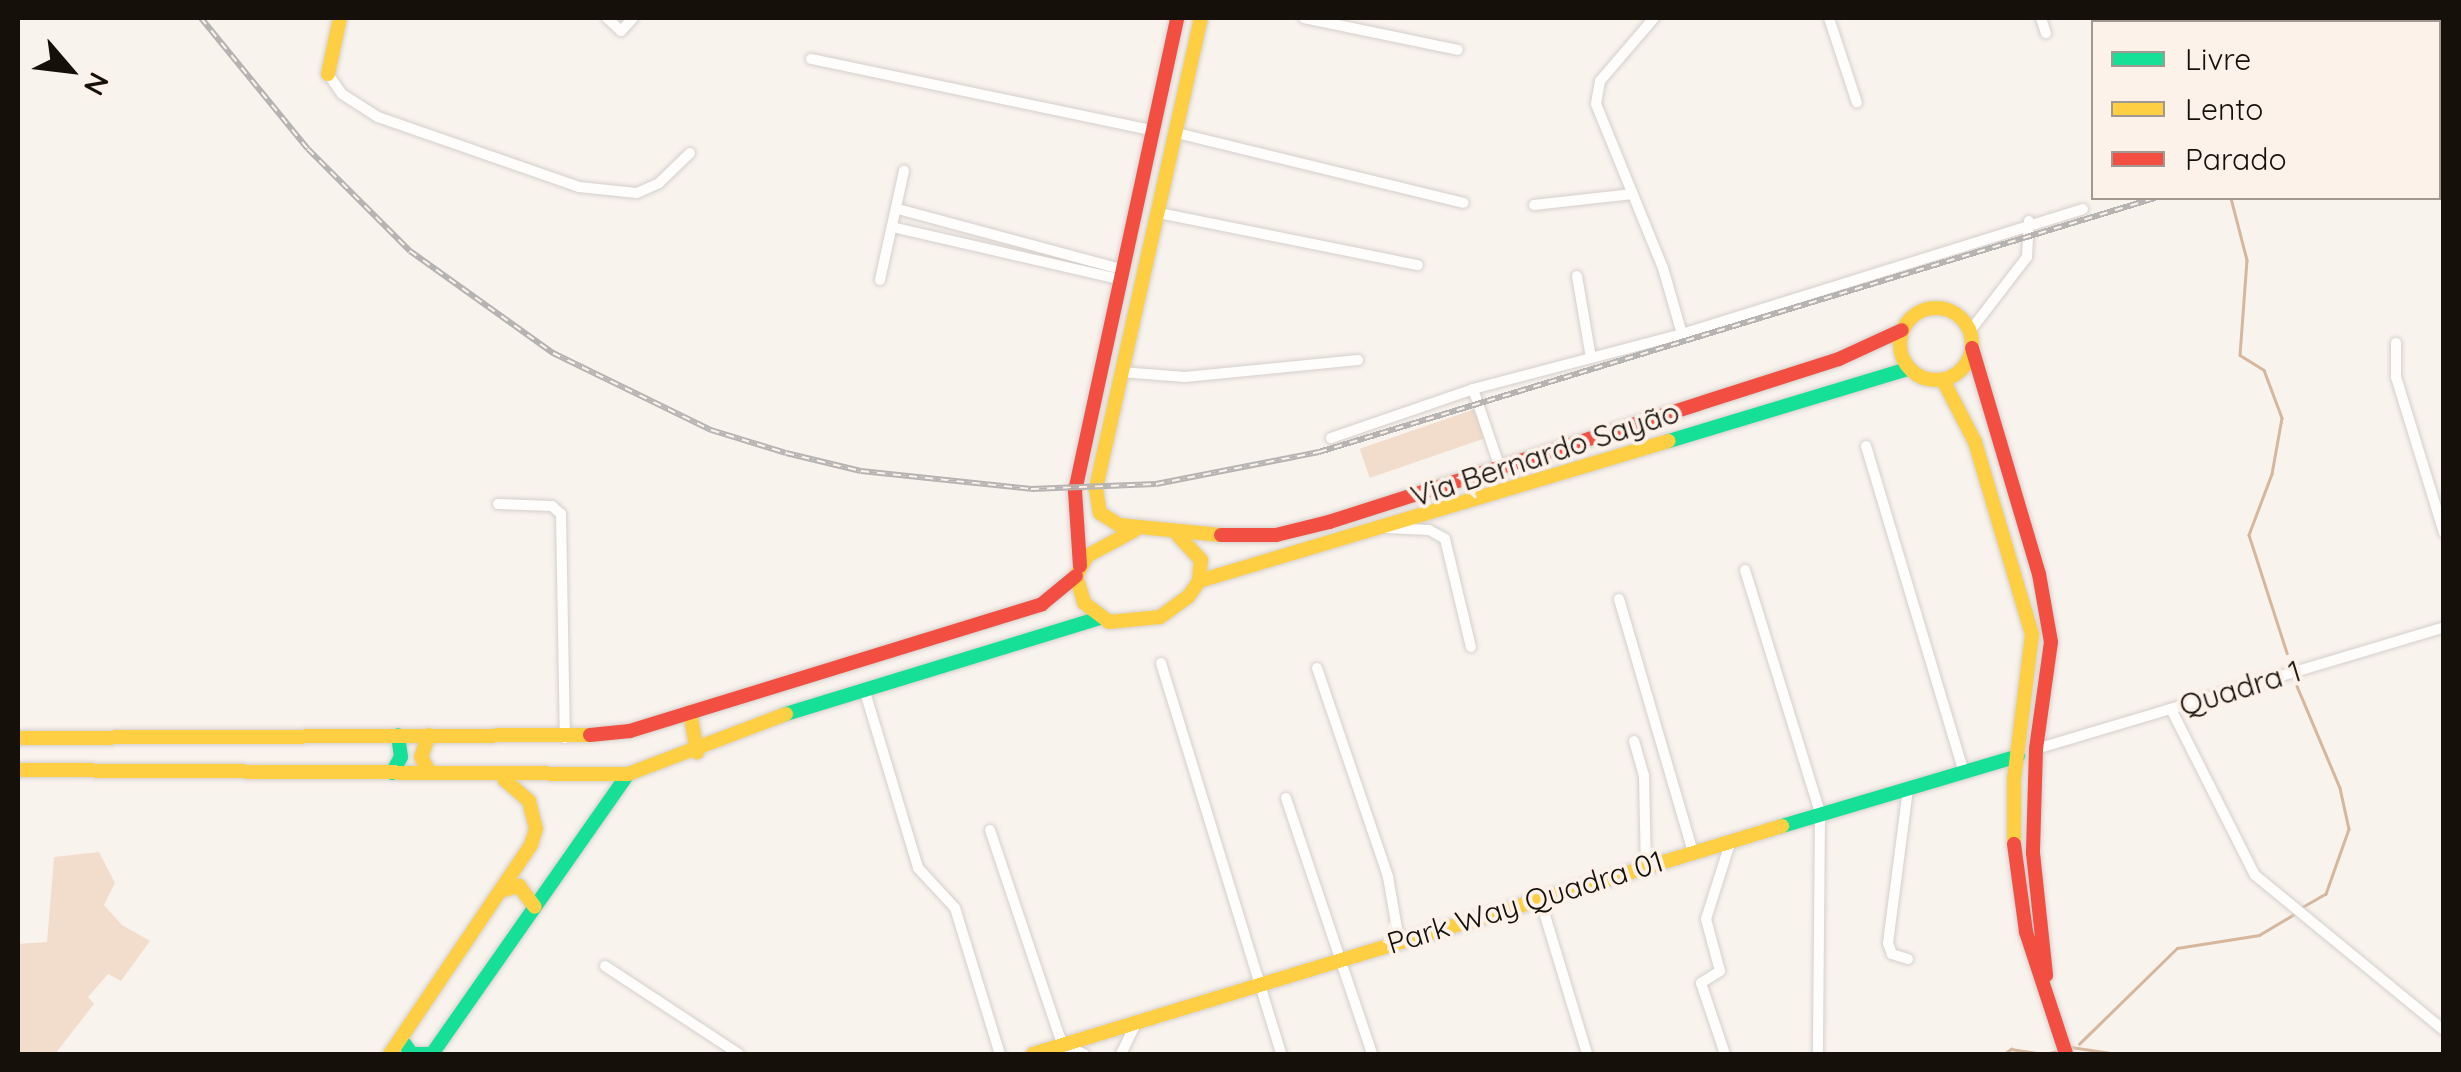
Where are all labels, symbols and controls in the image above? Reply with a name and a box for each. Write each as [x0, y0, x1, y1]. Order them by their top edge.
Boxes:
north arrow [20, 20, 120, 120]
legend [2091, 20, 2441, 200]
text: Livre [2185, 40, 2251, 78]
text: N [77, 67, 117, 102]
text: Lento [2185, 90, 2263, 128]
text: Parado [2185, 140, 2287, 178]
street label: Via Bernardo Sayão [1406, 394, 1684, 514]
street label: Quadra 1 [2175, 652, 2305, 724]
street label: Park Way Quadra 01 [1383, 843, 1667, 961]

